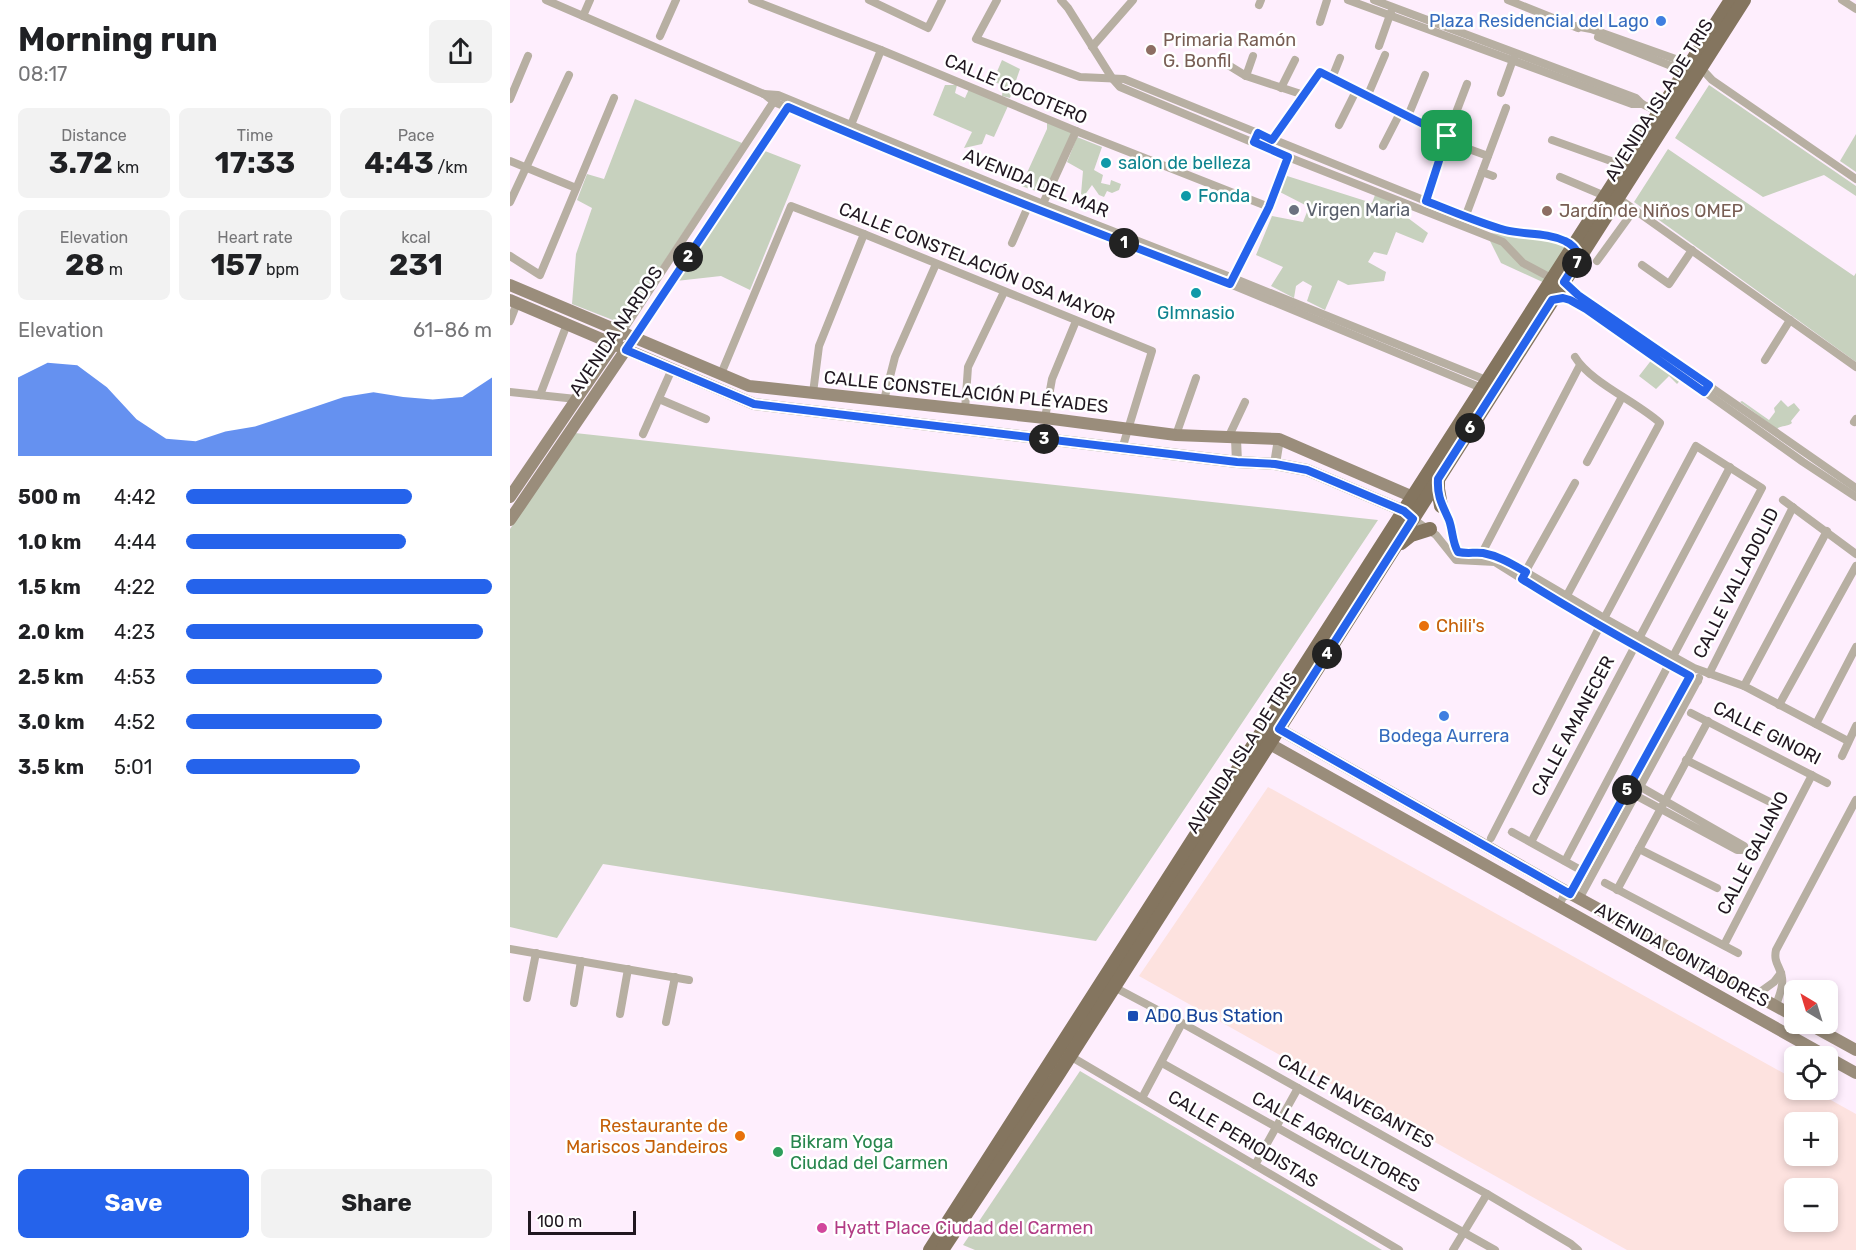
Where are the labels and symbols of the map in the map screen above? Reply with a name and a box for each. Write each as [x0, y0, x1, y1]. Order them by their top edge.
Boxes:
place label: Plaza Residencial del Lago [1429, 10, 1649, 32]
marker: Plaza Residencial del Lago [1654, 14, 1668, 28]
street label: AVENIDA ISLA DE TRIS [1600, 15, 1718, 185]
place label: Primaria Ramón G. Bonfil [1163, 29, 1296, 72]
marker: Primaria Ramón G. Bonfil [1144, 43, 1158, 57]
street label: CALLE COCOTERO [941, 49, 1091, 129]
pin [1421, 110, 1472, 161]
street label: AVENIDA DEL MAR [960, 144, 1112, 222]
place label: salon de belleza [1118, 152, 1251, 174]
marker: salon de belleza [1099, 156, 1113, 170]
place label: Fonda [1198, 185, 1250, 207]
marker: Fonda [1179, 189, 1193, 203]
street label: CALLE CONSTELACIÓN OSA MAYOR [836, 197, 1118, 329]
place label: Virgen Maria [1306, 199, 1410, 221]
place label: Jardín de Niños OMEP [1559, 200, 1743, 222]
marker: Virgen Maria [1287, 203, 1301, 217]
marker: Jardín de Niños OMEP [1540, 204, 1554, 218]
pin: 1 [1109, 228, 1139, 258]
pin: 2 [673, 242, 703, 272]
pin: 7 [1562, 248, 1592, 278]
street label: AVENIDA NARDOS [564, 262, 668, 400]
marker: GImnasio [1189, 286, 1203, 300]
place label: GImnasio [1157, 302, 1235, 324]
street label: CALLE CONSTELACIÓN PLÉYADES [823, 366, 1109, 418]
pin: 6 [1455, 413, 1485, 443]
pin: 3 [1029, 424, 1059, 454]
street label: CALLE VALLADOLID [1688, 504, 1784, 662]
place label: Chili's [1436, 615, 1485, 637]
marker: Chili's [1417, 619, 1431, 633]
pin: 4 [1312, 639, 1342, 669]
street label: CALLE AMANECER [1527, 652, 1619, 800]
street label: AVENIDA ISLA DE TRIS [1182, 668, 1302, 838]
street label: CALLE GINORI [1709, 696, 1825, 770]
marker: Bodega Aurrera [1437, 709, 1451, 723]
place label: Bodega Aurrera [1379, 725, 1509, 747]
pin: 5 [1612, 775, 1642, 805]
street label: CALLE GALIANO [1712, 788, 1794, 918]
street label: AVENIDA CONTADORES [1591, 898, 1773, 1012]
north arrow [1784, 980, 1838, 1034]
place label: ADO Bus Station [1145, 1005, 1283, 1027]
marker: ADO Bus Station [1126, 1009, 1140, 1023]
street label: CALLE NAVEGANTES [1274, 1049, 1438, 1153]
street label: CALLE PERIODISTAS [1164, 1085, 1322, 1193]
street label: CALLE AGRICULTORES [1248, 1087, 1424, 1197]
place label: Restaurante de Mariscos Jandeiros [566, 1115, 728, 1158]
marker: Restaurante de Mariscos Jandeiros [733, 1129, 747, 1143]
place label: Bikram Yoga Ciudad del Carmen [790, 1131, 948, 1174]
marker: Bikram Yoga Ciudad del Carmen [771, 1145, 785, 1159]
scale bar [528, 1208, 636, 1236]
place label: Hyatt Place Ciudad del Carmen [834, 1217, 1093, 1239]
marker: Hyatt Place Ciudad del Carmen [815, 1221, 829, 1235]

